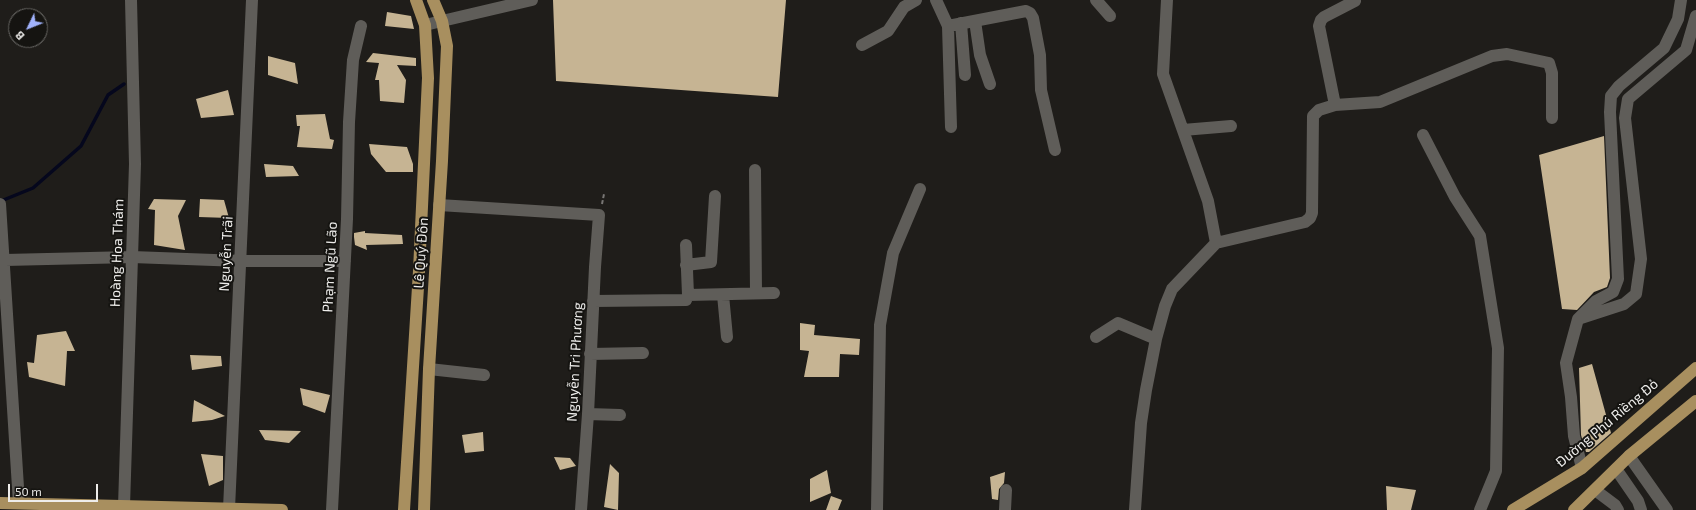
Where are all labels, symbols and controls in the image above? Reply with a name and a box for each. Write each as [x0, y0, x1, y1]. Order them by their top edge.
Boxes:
north arrow [8, 8, 48, 48]
text: B [12, 29, 27, 43]
street label: Hoàng Hoa Thám [107, 199, 127, 307]
street label: Nguyễn Trãi [216, 216, 236, 292]
street label: Lê Quý Đôn [410, 217, 432, 289]
street label: Phạm Ngũ Lão [319, 221, 341, 313]
street label: Nguyễn Tri Phương [563, 302, 587, 422]
street label: Đường Phú Riềng Đỏ [1552, 375, 1662, 471]
scale bar [10, 476, 100, 502]
text: 50 m [15, 484, 42, 498]

